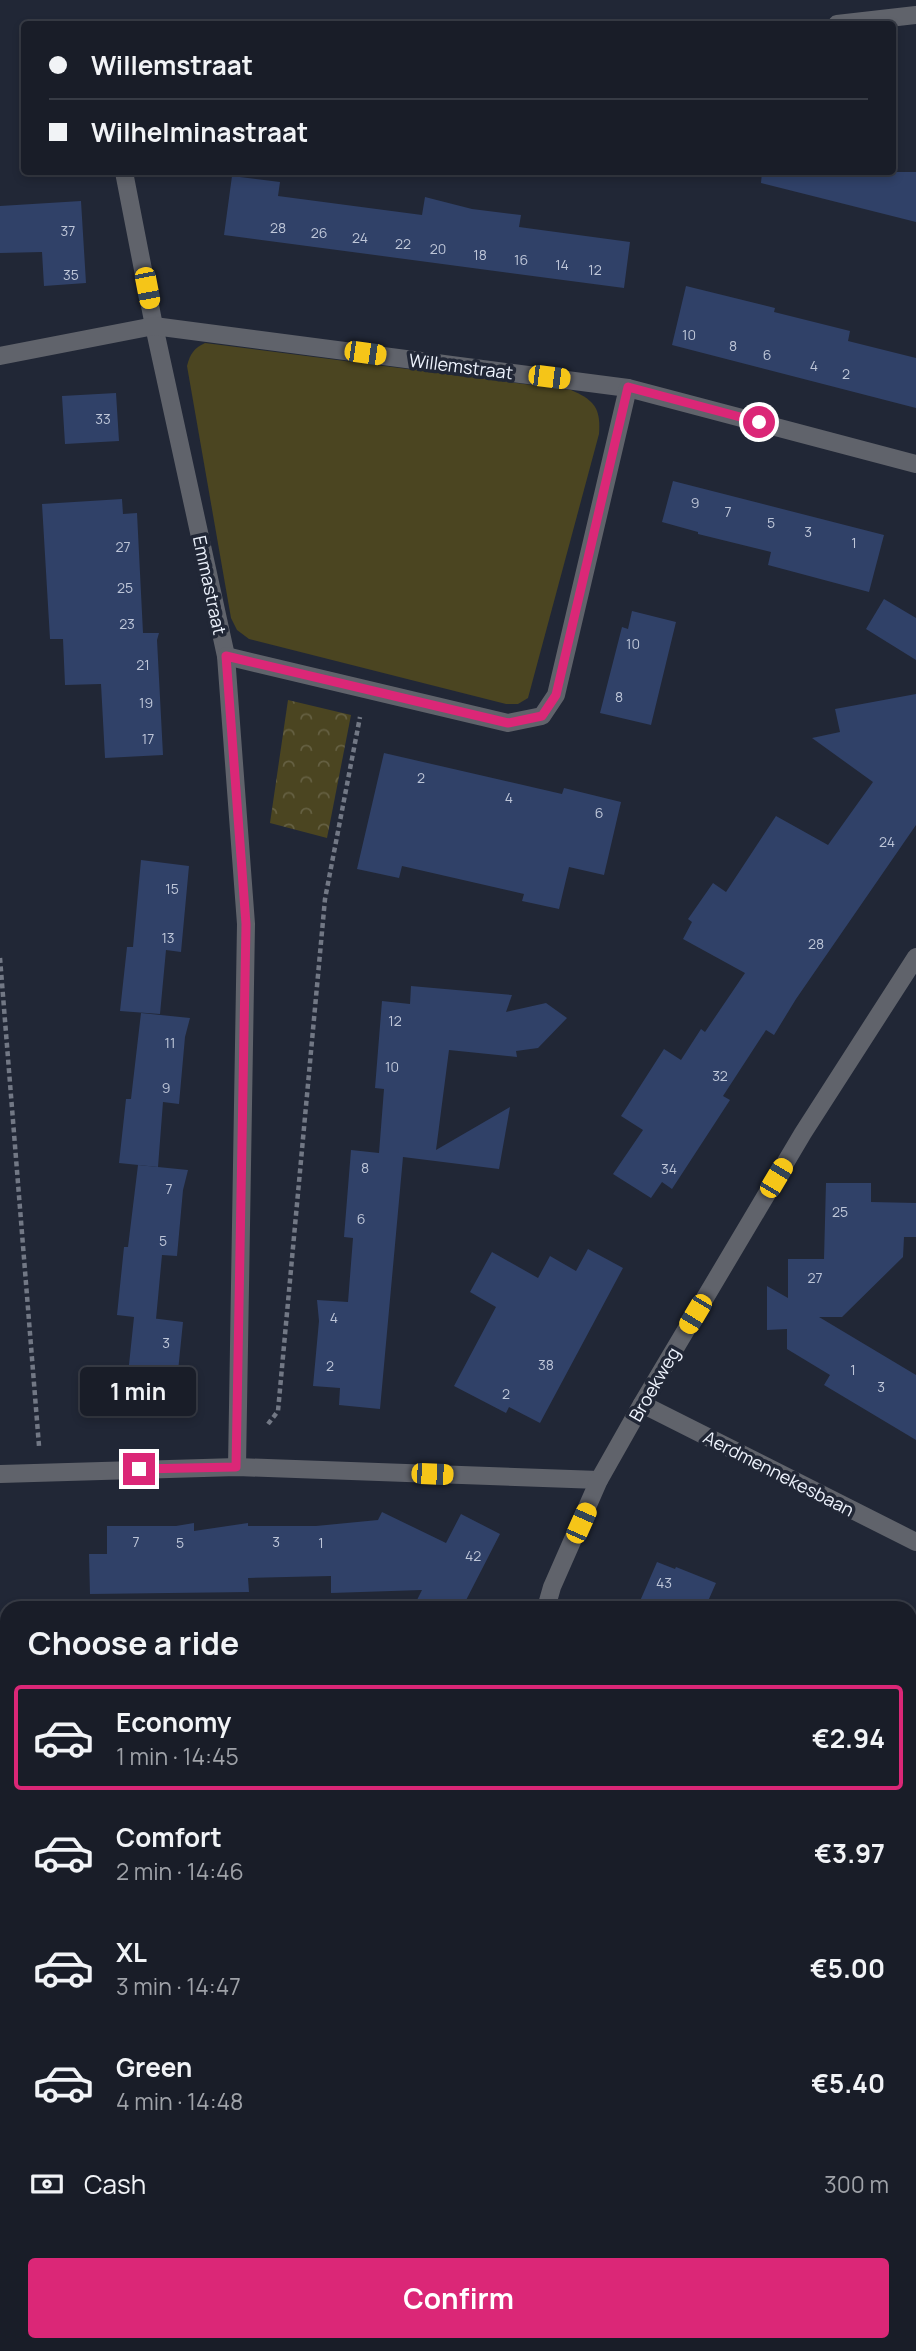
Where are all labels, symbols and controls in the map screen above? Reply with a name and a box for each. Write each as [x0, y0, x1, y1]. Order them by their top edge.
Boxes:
text: Willemstraat [91, 47, 253, 83]
text: Wilhelminastraat [91, 114, 308, 150]
house number: 28 [270, 218, 286, 237]
house number: 37 [61, 221, 75, 240]
house number: 26 [311, 223, 327, 242]
house number: 24 [352, 228, 368, 247]
house number: 22 [395, 234, 411, 253]
house number: 20 [430, 239, 446, 258]
house number: 18 [473, 245, 487, 264]
house number: 16 [514, 250, 528, 269]
house number: 14 [555, 255, 569, 274]
house number: 12 [588, 260, 602, 279]
house number: 35 [63, 265, 79, 284]
car [133, 265, 162, 311]
house number: 10 [682, 325, 696, 344]
house number: 8 [729, 336, 737, 355]
car [343, 340, 388, 366]
house number: 6 [763, 345, 771, 364]
street label: Willemstraat [408, 348, 514, 384]
house number: 4 [810, 356, 818, 375]
car [527, 364, 572, 390]
house number: 2 [842, 364, 850, 383]
route start [743, 406, 775, 438]
house number: 33 [95, 409, 111, 428]
house number: 9 [691, 493, 699, 512]
house number: 7 [724, 502, 732, 521]
house number: 5 [767, 513, 775, 532]
house number: 3 [804, 522, 812, 541]
street label: Emmastraat [188, 533, 232, 637]
house number: 1 [851, 533, 857, 552]
house number: 27 [115, 537, 131, 556]
house number: 25 [117, 578, 133, 597]
house number: 23 [119, 614, 135, 633]
house number: 10 [626, 634, 640, 653]
house number: 21 [136, 655, 150, 674]
house number: 8 [615, 687, 623, 706]
house number: 19 [139, 693, 153, 712]
house number: 17 [142, 729, 154, 748]
house number: 2 [417, 768, 425, 787]
house number: 4 [505, 788, 513, 807]
house number: 6 [595, 803, 603, 822]
house number: 24 [879, 832, 895, 851]
house number: 15 [165, 879, 179, 898]
house number: 13 [161, 928, 175, 947]
house number: 28 [808, 934, 824, 953]
house number: 12 [388, 1011, 402, 1030]
house number: 11 [165, 1033, 175, 1052]
house number: 10 [385, 1057, 399, 1076]
house number: 32 [712, 1066, 728, 1085]
house number: 9 [162, 1078, 170, 1097]
car [757, 1155, 796, 1201]
house number: 8 [361, 1158, 369, 1177]
house number: 34 [661, 1159, 677, 1178]
house number: 7 [165, 1179, 173, 1198]
house number: 25 [832, 1202, 848, 1221]
house number: 6 [357, 1209, 365, 1228]
house number: 5 [159, 1231, 167, 1250]
house number: 27 [807, 1268, 823, 1287]
car [676, 1291, 715, 1337]
house number: 4 [330, 1308, 338, 1327]
house number: 3 [162, 1333, 170, 1352]
street label: Broekweg [623, 1342, 685, 1426]
house number: 38 [538, 1355, 554, 1374]
house number: 2 [326, 1356, 334, 1375]
house number: 1 [850, 1360, 856, 1379]
callout: 1 min [81, 1368, 197, 1416]
text: 1 min [110, 1375, 166, 1407]
house number: 3 [877, 1377, 885, 1396]
house number: 2 [502, 1384, 510, 1403]
street label: Aerdmennekesbaan [699, 1425, 859, 1521]
route end [123, 1453, 155, 1485]
car [411, 1463, 454, 1485]
car [563, 1500, 600, 1546]
house number: 7 [132, 1532, 140, 1551]
house number: 3 [272, 1532, 280, 1551]
house number: 5 [176, 1533, 184, 1552]
house number: 1 [318, 1533, 324, 1552]
house number: 42 [465, 1546, 481, 1565]
house number: 43 [656, 1573, 672, 1592]
text: Choose a ride [28, 1621, 239, 1665]
text: Economy [116, 1704, 231, 1740]
icon: car [32, 1706, 95, 1769]
text: €2.94 [812, 1720, 885, 1756]
text: 1 min · 14:45 [116, 1740, 239, 1772]
text: Comfort [116, 1819, 222, 1855]
icon: car [32, 1821, 95, 1884]
text: €3.97 [814, 1835, 885, 1871]
text: 2 min · 14:46 [116, 1855, 244, 1887]
text: XL [116, 1934, 147, 1970]
icon: car [32, 1936, 95, 1999]
text: €5.00 [810, 1950, 885, 1986]
text: 3 min · 14:47 [116, 1970, 241, 2002]
text: Green [116, 2049, 192, 2085]
icon: car [32, 2051, 95, 2114]
text: €5.40 [811, 2065, 885, 2101]
text: 4 min · 14:48 [116, 2085, 243, 2117]
icon: cash [28, 2165, 66, 2203]
text: Cash [84, 2166, 146, 2202]
text: 300 m [824, 2168, 889, 2200]
button: Confirm [28, 2258, 889, 2338]

